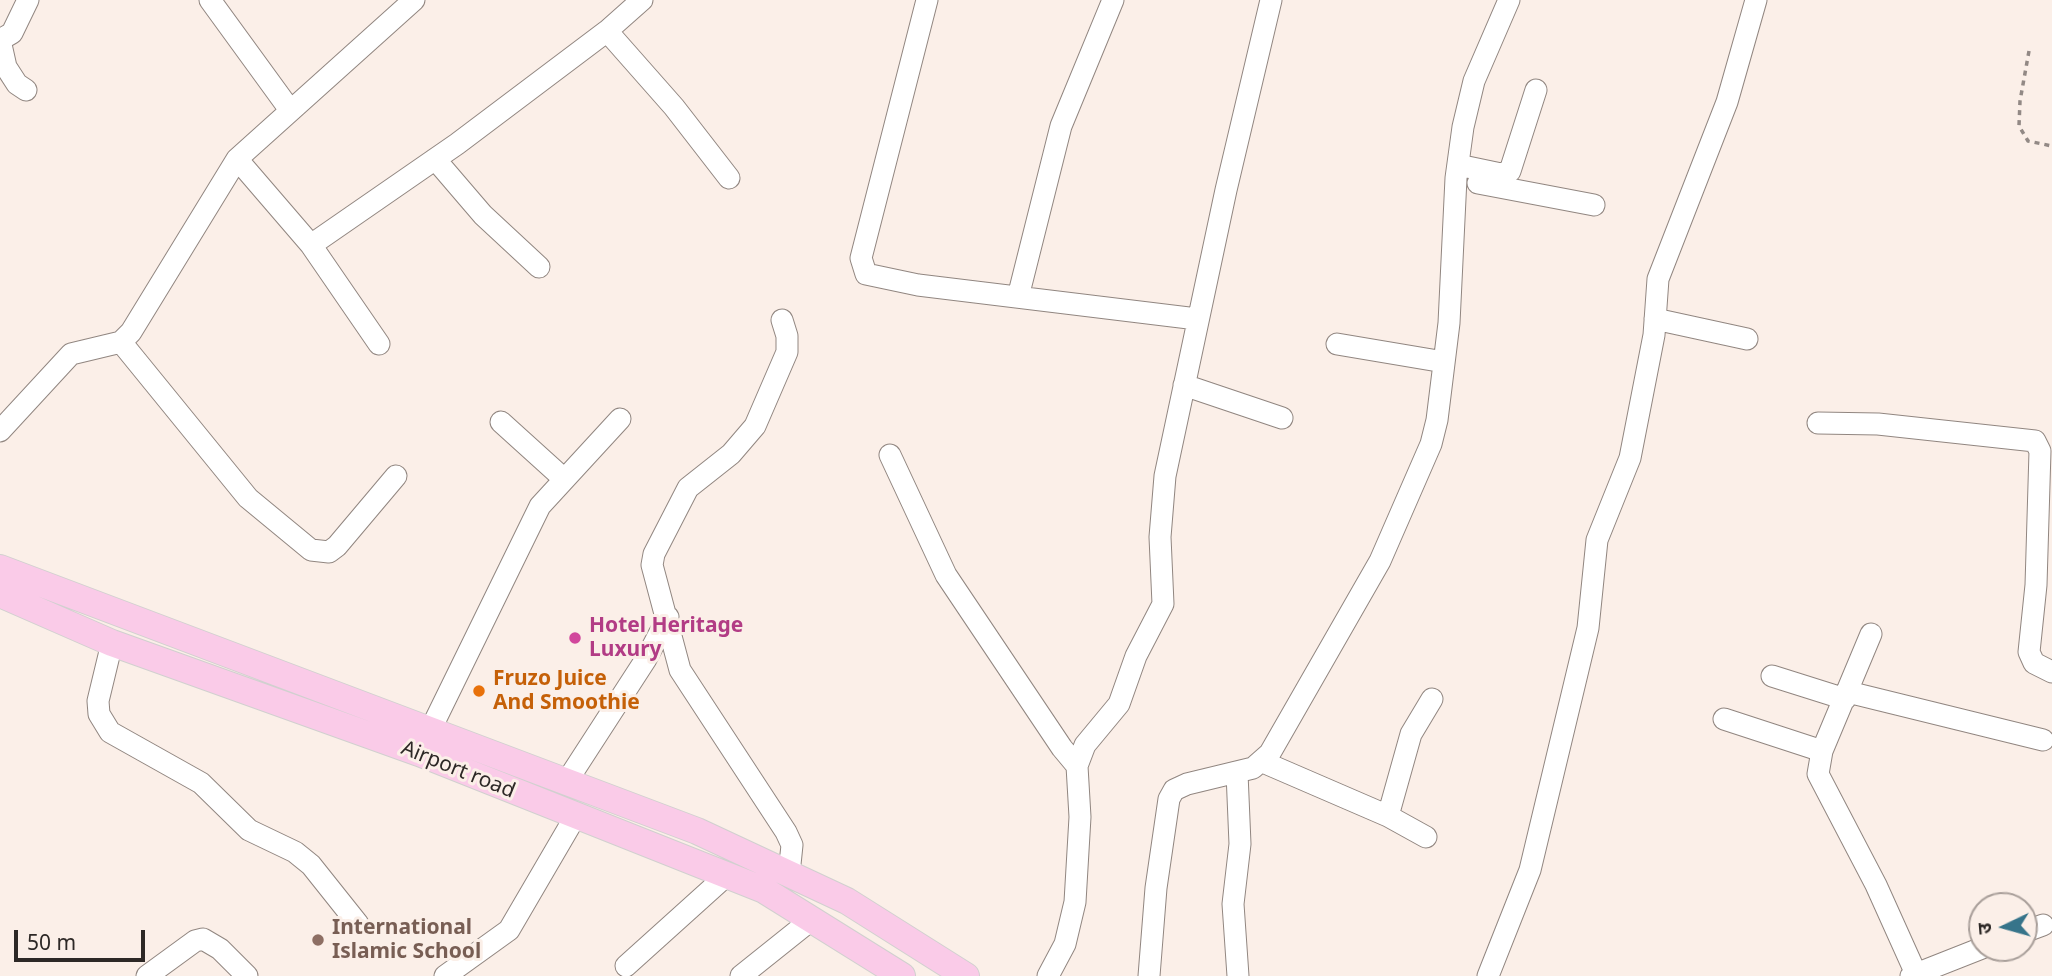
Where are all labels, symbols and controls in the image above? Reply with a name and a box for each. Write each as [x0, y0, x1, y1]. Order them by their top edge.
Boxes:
place label: Hotel Heritage Luxury [589, 613, 743, 663]
marker: Hotel Heritage Luxury [567, 630, 583, 646]
place label: Fruzo Juice And Smoothie [493, 666, 640, 716]
marker: Fruzo Juice And Smoothie [471, 683, 487, 699]
street label: Airport road [397, 736, 519, 804]
north arrow [1968, 892, 2038, 962]
place label: International Islamic School [332, 915, 481, 965]
scale bar [18, 916, 149, 960]
text: उ [1971, 922, 1998, 935]
text: 50 m [27, 928, 76, 956]
marker: International Islamic School [310, 932, 326, 948]

